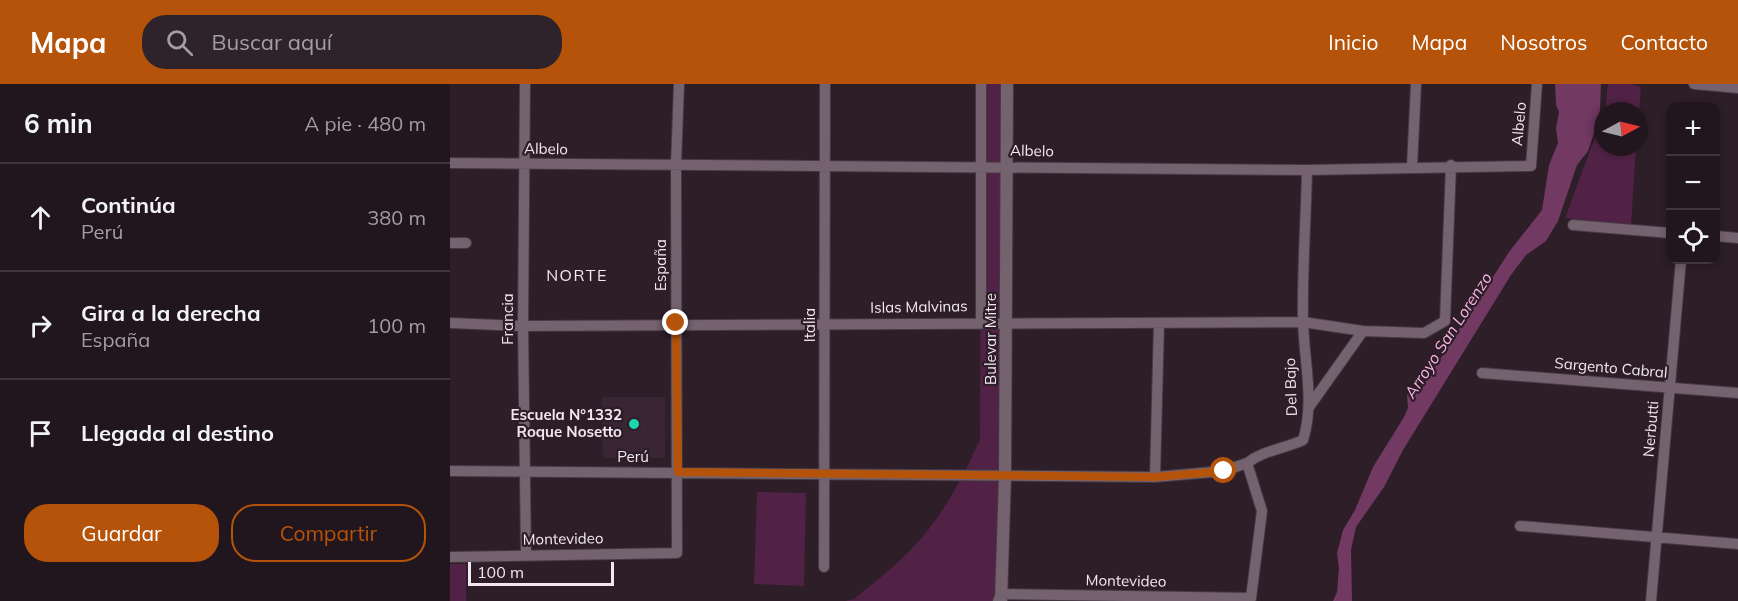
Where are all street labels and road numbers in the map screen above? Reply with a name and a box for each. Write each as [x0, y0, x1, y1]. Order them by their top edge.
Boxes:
street label: Albelo [1507, 101, 1530, 147]
street label: Albelo [524, 139, 568, 158]
street label: Albelo [1010, 141, 1054, 160]
street label: España [651, 239, 670, 291]
street label: Francia [498, 293, 517, 345]
street label: Bulevar Mitre [981, 293, 1000, 385]
street label: Islas Malvinas [870, 296, 968, 317]
street label: Italia [800, 308, 819, 342]
street label: Sargento Cabral [1554, 353, 1668, 382]
street label: Del Bajo [1280, 358, 1301, 416]
street label: Nerbutti [1639, 400, 1662, 458]
street label: Perú [617, 447, 649, 466]
street label: Montevideo [522, 528, 604, 549]
street label: Montevideo [1085, 570, 1167, 591]

